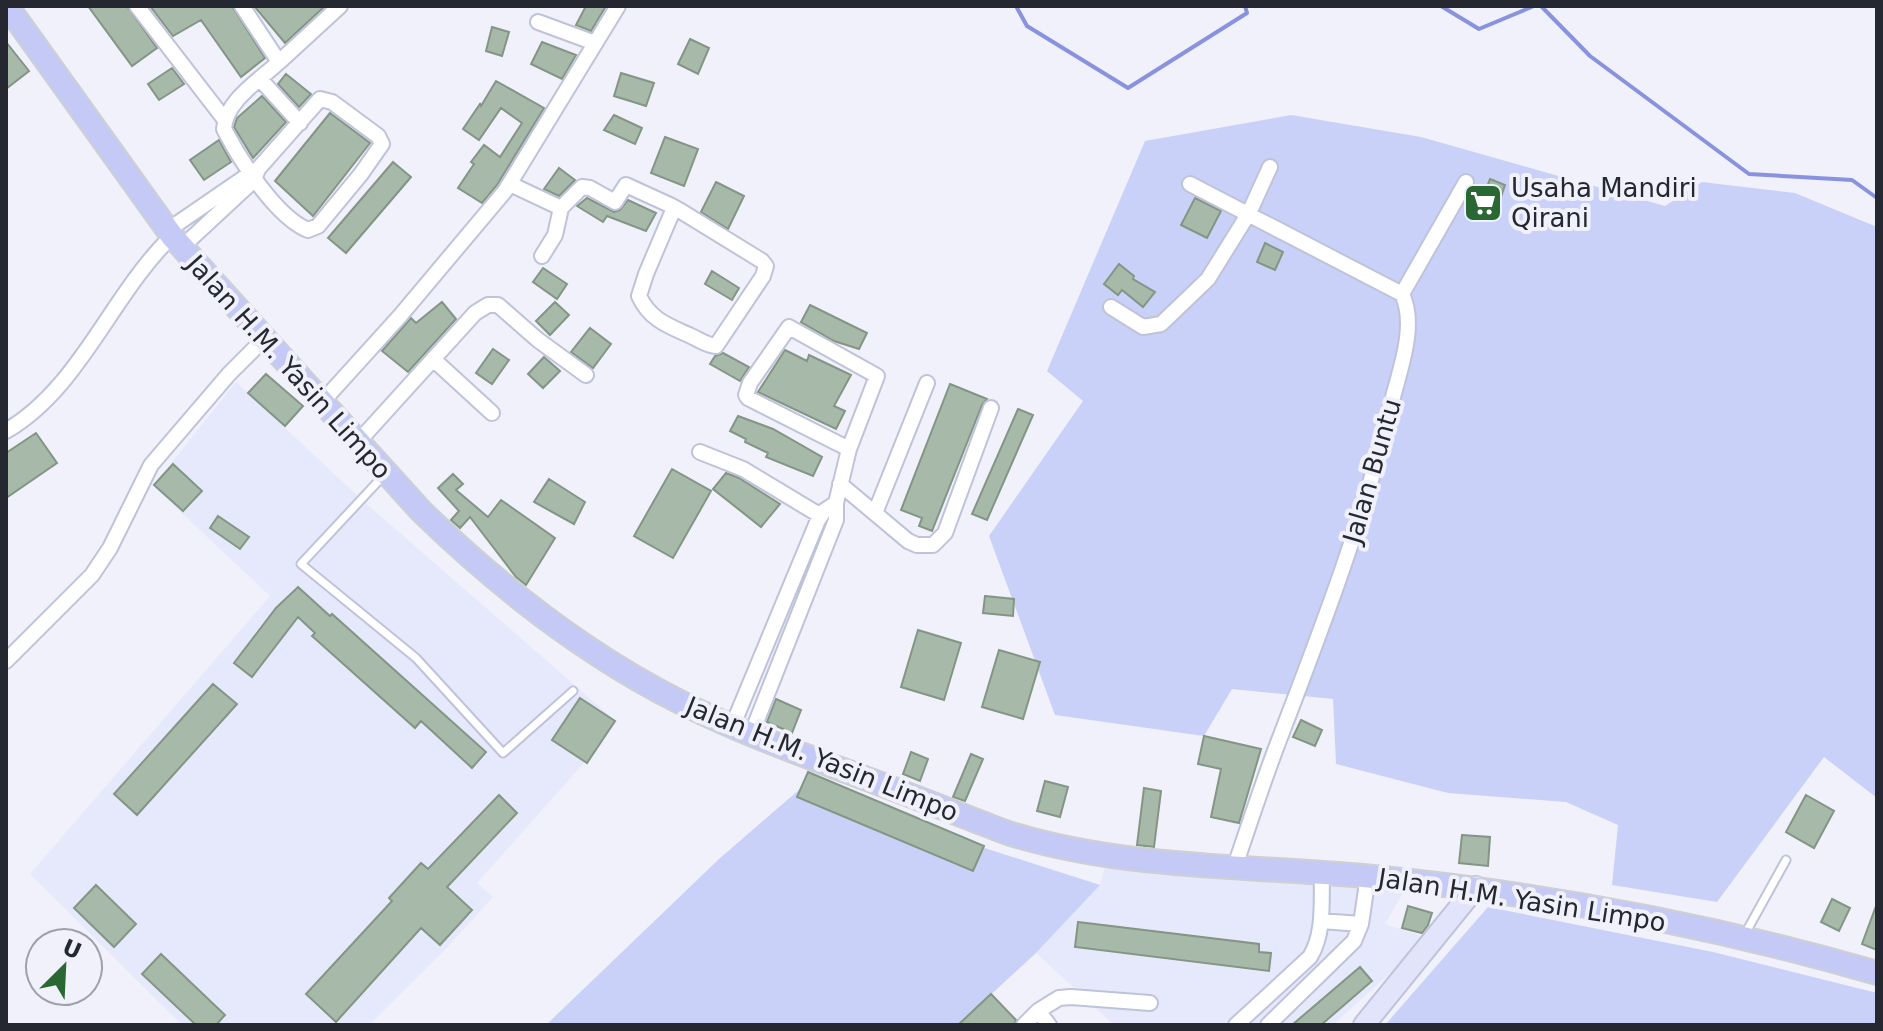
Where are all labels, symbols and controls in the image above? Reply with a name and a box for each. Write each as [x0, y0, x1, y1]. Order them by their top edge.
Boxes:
place label: Usaha Mandiri Qirani [1511, 173, 1697, 233]
supermarket icon: Usaha Mandiri Qirani [1462, 182, 1504, 224]
street label: Jalan H.M. Yasin Limpo [179, 247, 398, 485]
street label: Jalan Buntu [1336, 395, 1407, 549]
street label: Jalan H.M. Yasin Limpo [680, 690, 963, 827]
street label: Jalan H.M. Yasin Limpo [1374, 862, 1668, 938]
north arrow [24, 927, 104, 1007]
text: U [59, 934, 85, 964]

